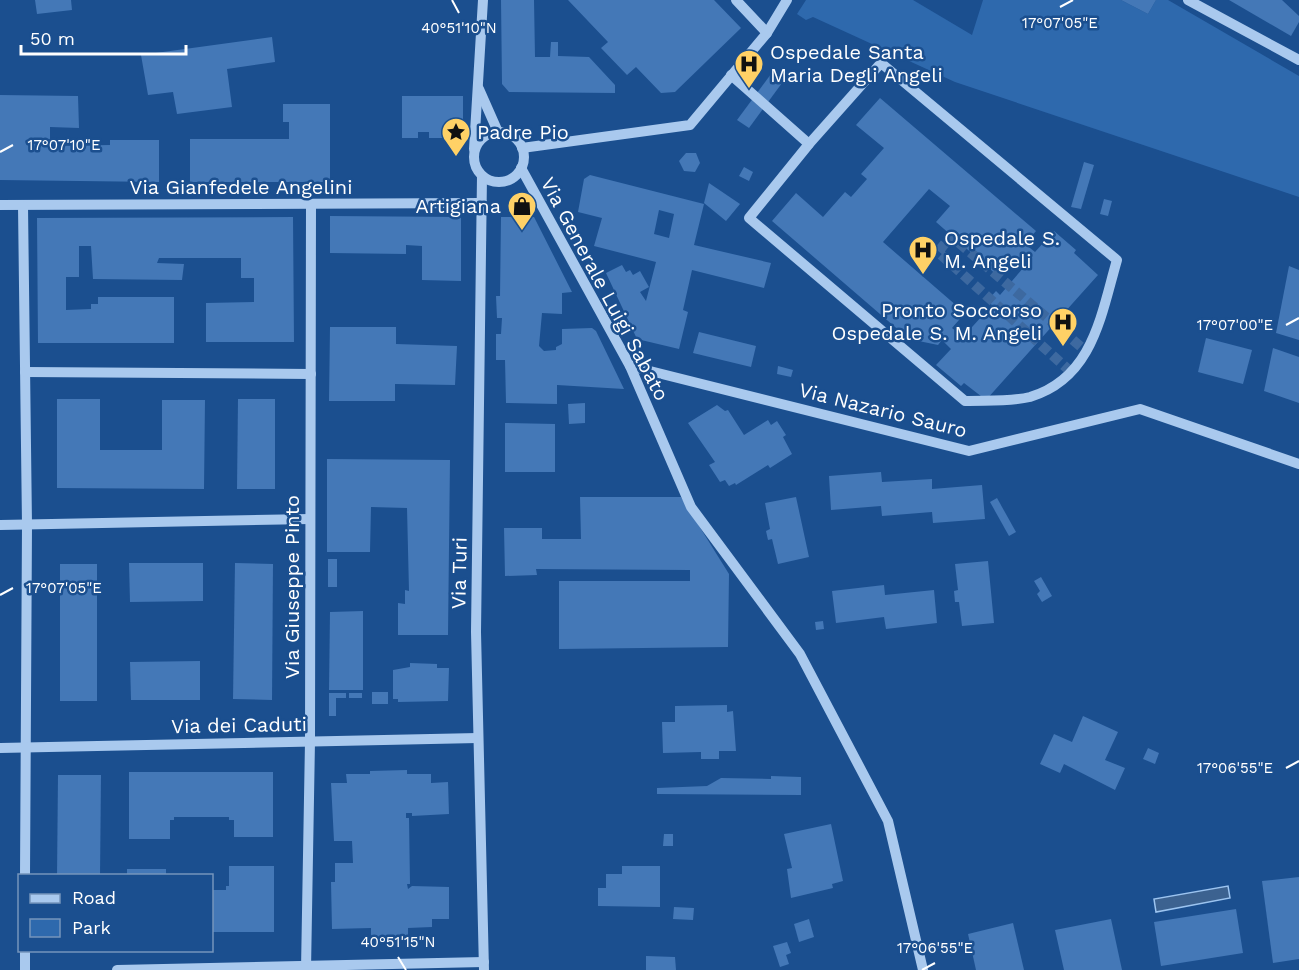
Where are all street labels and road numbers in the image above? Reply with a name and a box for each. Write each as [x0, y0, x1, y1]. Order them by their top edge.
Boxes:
street label: Via Generale Luigi Sabato [536, 173, 674, 405]
street label: Via Gianfedele Angelini [129, 175, 353, 199]
street label: Via Nazario Sauro [797, 378, 969, 442]
street label: Via Giuseppe Pinto [280, 495, 304, 679]
street label: Via Turi [446, 537, 472, 609]
street label: Via dei Caduti [171, 712, 307, 738]

